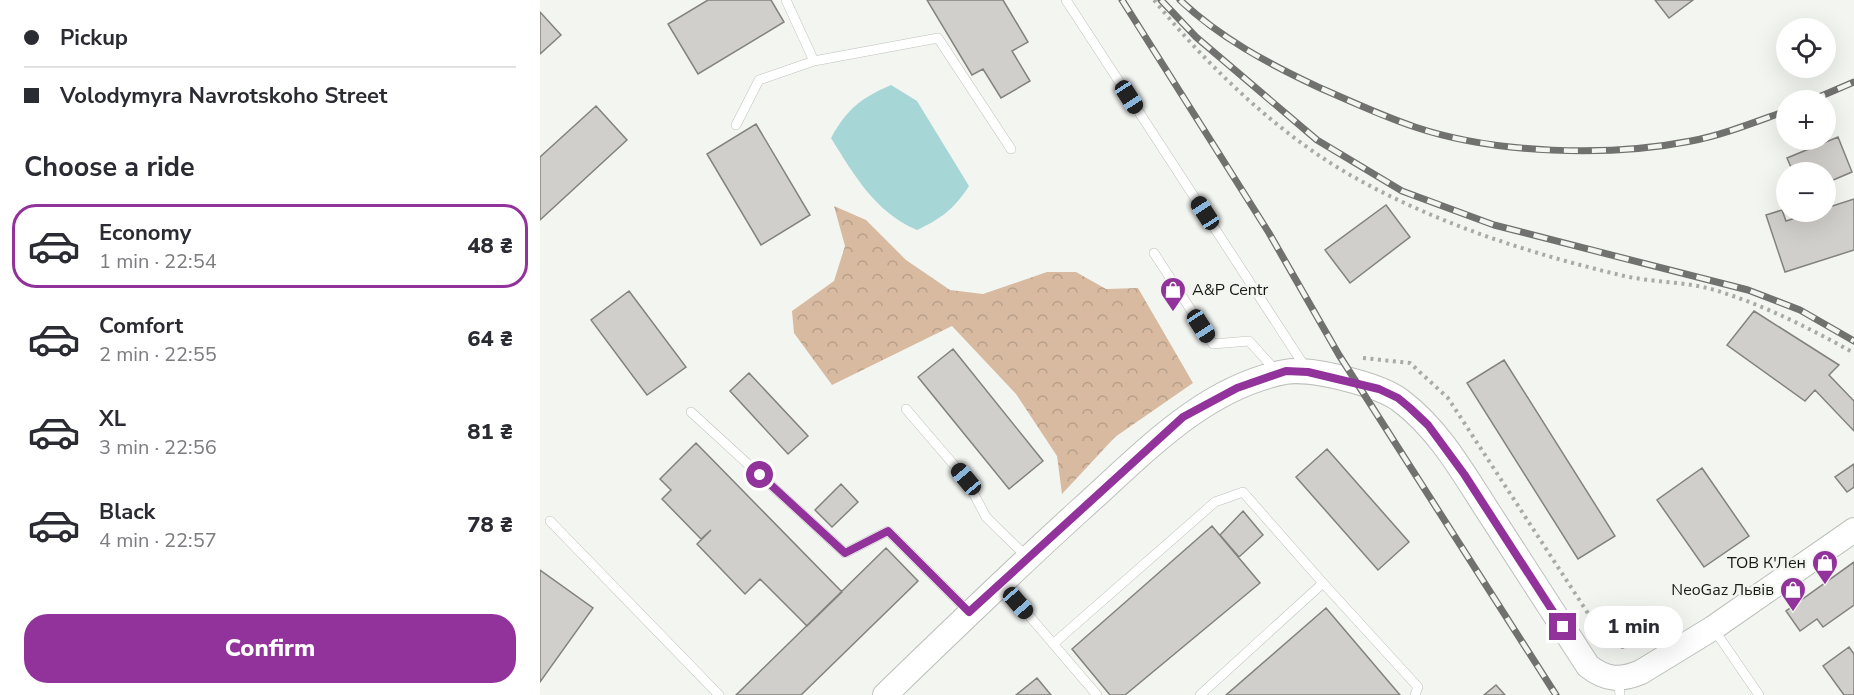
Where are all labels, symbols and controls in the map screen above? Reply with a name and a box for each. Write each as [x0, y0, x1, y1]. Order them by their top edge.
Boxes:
map controls [1776, 18, 1836, 222]
button: locate [1776, 18, 1836, 78]
text: Pickup [60, 23, 128, 53]
car [1112, 77, 1146, 117]
text: Volodymyra Navrotskoho Street [60, 81, 387, 111]
button: + [1776, 90, 1836, 150]
text: Choose a ride [24, 149, 195, 186]
button: − [1776, 162, 1836, 222]
car [1188, 193, 1222, 233]
text: Economy [99, 218, 191, 248]
icon: car [27, 219, 81, 273]
text: 48 ₴ [467, 231, 513, 261]
text: 1 min · 22:54 [99, 248, 217, 275]
shop icon: A&P Centr [1158, 275, 1188, 313]
place label: A&P Centr [1192, 279, 1268, 301]
car [1184, 306, 1218, 346]
text: Comfort [99, 311, 183, 341]
icon: car [27, 312, 81, 366]
text: 64 ₴ [467, 324, 513, 354]
text: 2 min · 22:55 [99, 341, 217, 368]
text: XL [99, 404, 126, 434]
icon: car [27, 405, 81, 459]
text: 81 ₴ [467, 417, 513, 447]
text: 3 min · 22:56 [99, 434, 217, 461]
car [948, 459, 984, 499]
route start [746, 461, 773, 488]
text: Black [99, 497, 155, 527]
icon: car [27, 498, 81, 552]
text: 78 ₴ [467, 510, 513, 540]
text: 4 min · 22:57 [99, 527, 217, 554]
shop icon: ТОВ К'Лен [1810, 548, 1840, 586]
place label: ТОВ К'Лен [1727, 552, 1806, 574]
shop icon: NeoGaz Львів [1778, 575, 1808, 613]
place label: NeoGaz Львів [1671, 579, 1774, 601]
car [999, 584, 1037, 622]
callout: 1 min [1584, 606, 1683, 648]
route end [1549, 613, 1576, 640]
text: 1 min [1607, 613, 1660, 640]
button: Confirm [24, 614, 516, 683]

